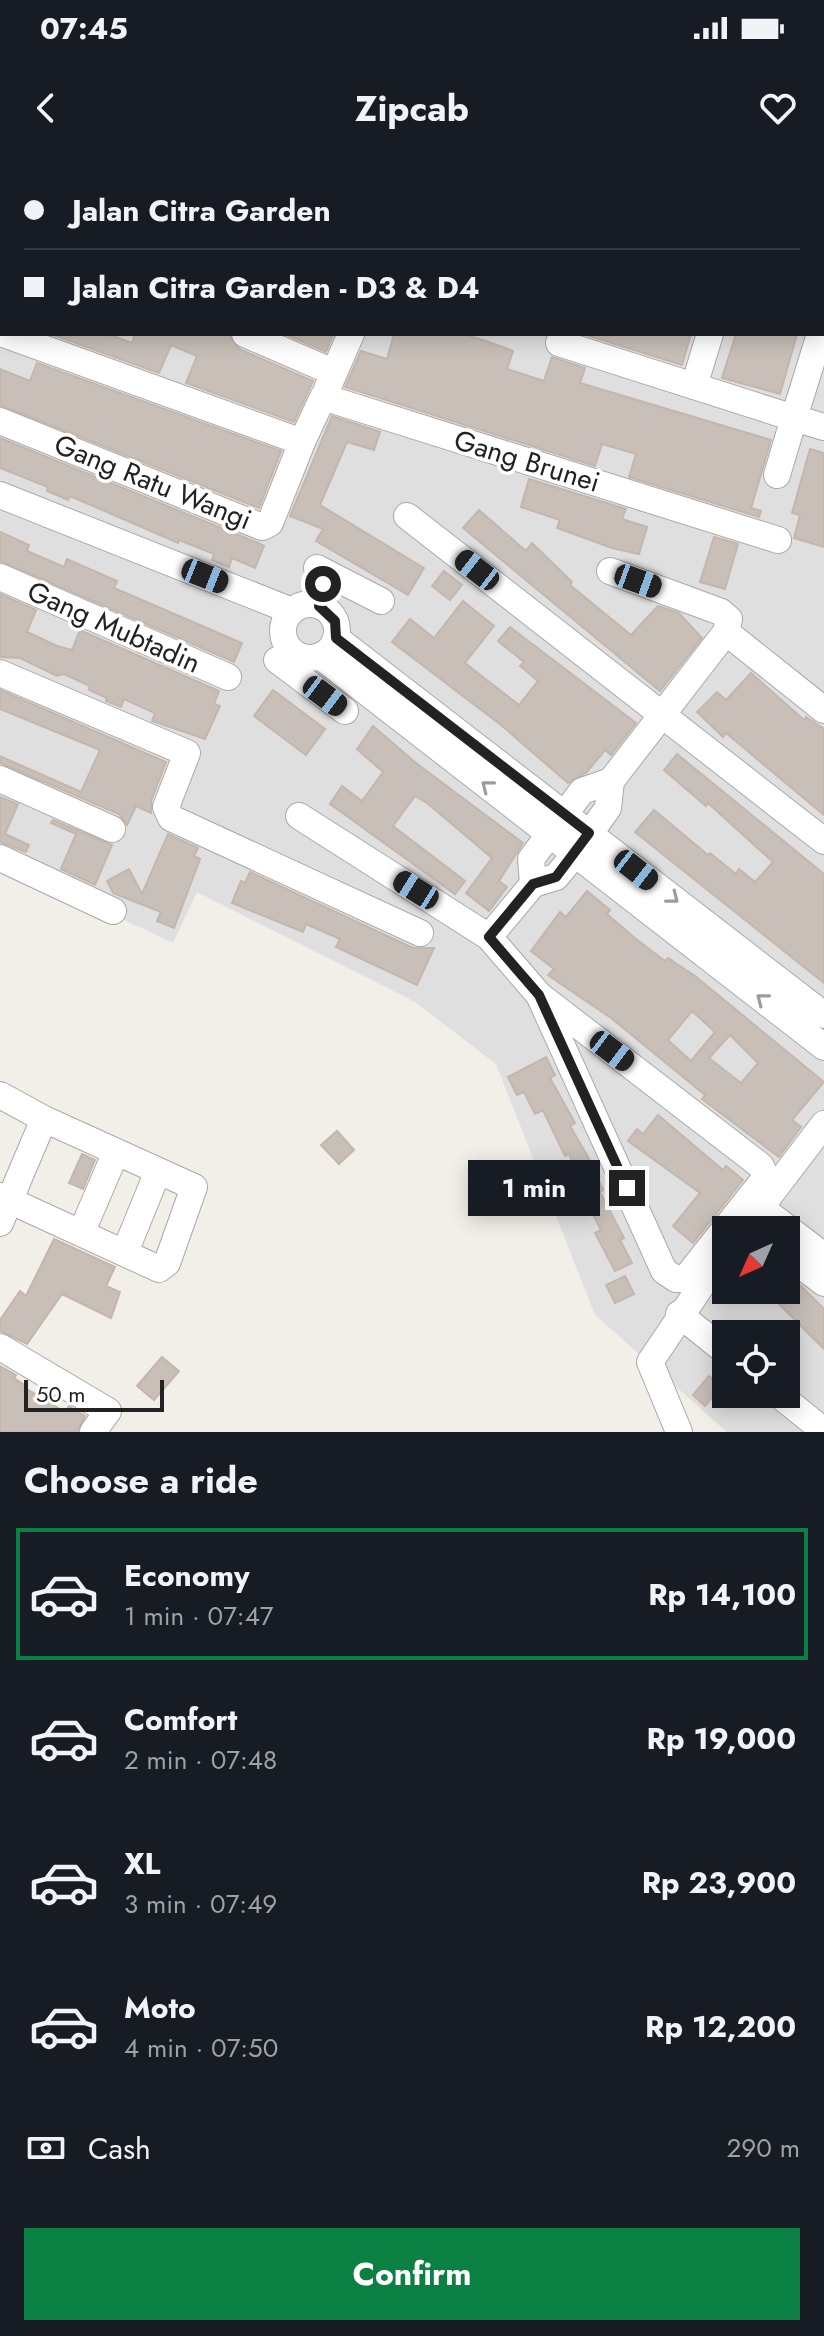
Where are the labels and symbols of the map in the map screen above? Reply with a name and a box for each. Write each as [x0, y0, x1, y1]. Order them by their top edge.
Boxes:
street label: Gang Brunei [449, 419, 605, 503]
street label: Gang Ratu Wangi [48, 424, 258, 540]
car [451, 546, 503, 594]
car [178, 556, 232, 596]
car [611, 562, 665, 600]
route start [305, 566, 341, 602]
street label: Gang Mubtadin [21, 571, 207, 683]
car [299, 672, 351, 720]
one-way arrow [482, 782, 496, 796]
car [610, 846, 662, 894]
car [389, 867, 443, 913]
one-way arrow [664, 889, 679, 903]
one-way arrow [756, 995, 771, 1009]
car [586, 1027, 638, 1075]
callout: 1 min [467, 1160, 599, 1216]
route end [609, 1170, 645, 1206]
north arrow [712, 1216, 800, 1304]
scale bar [24, 1376, 164, 1412]

